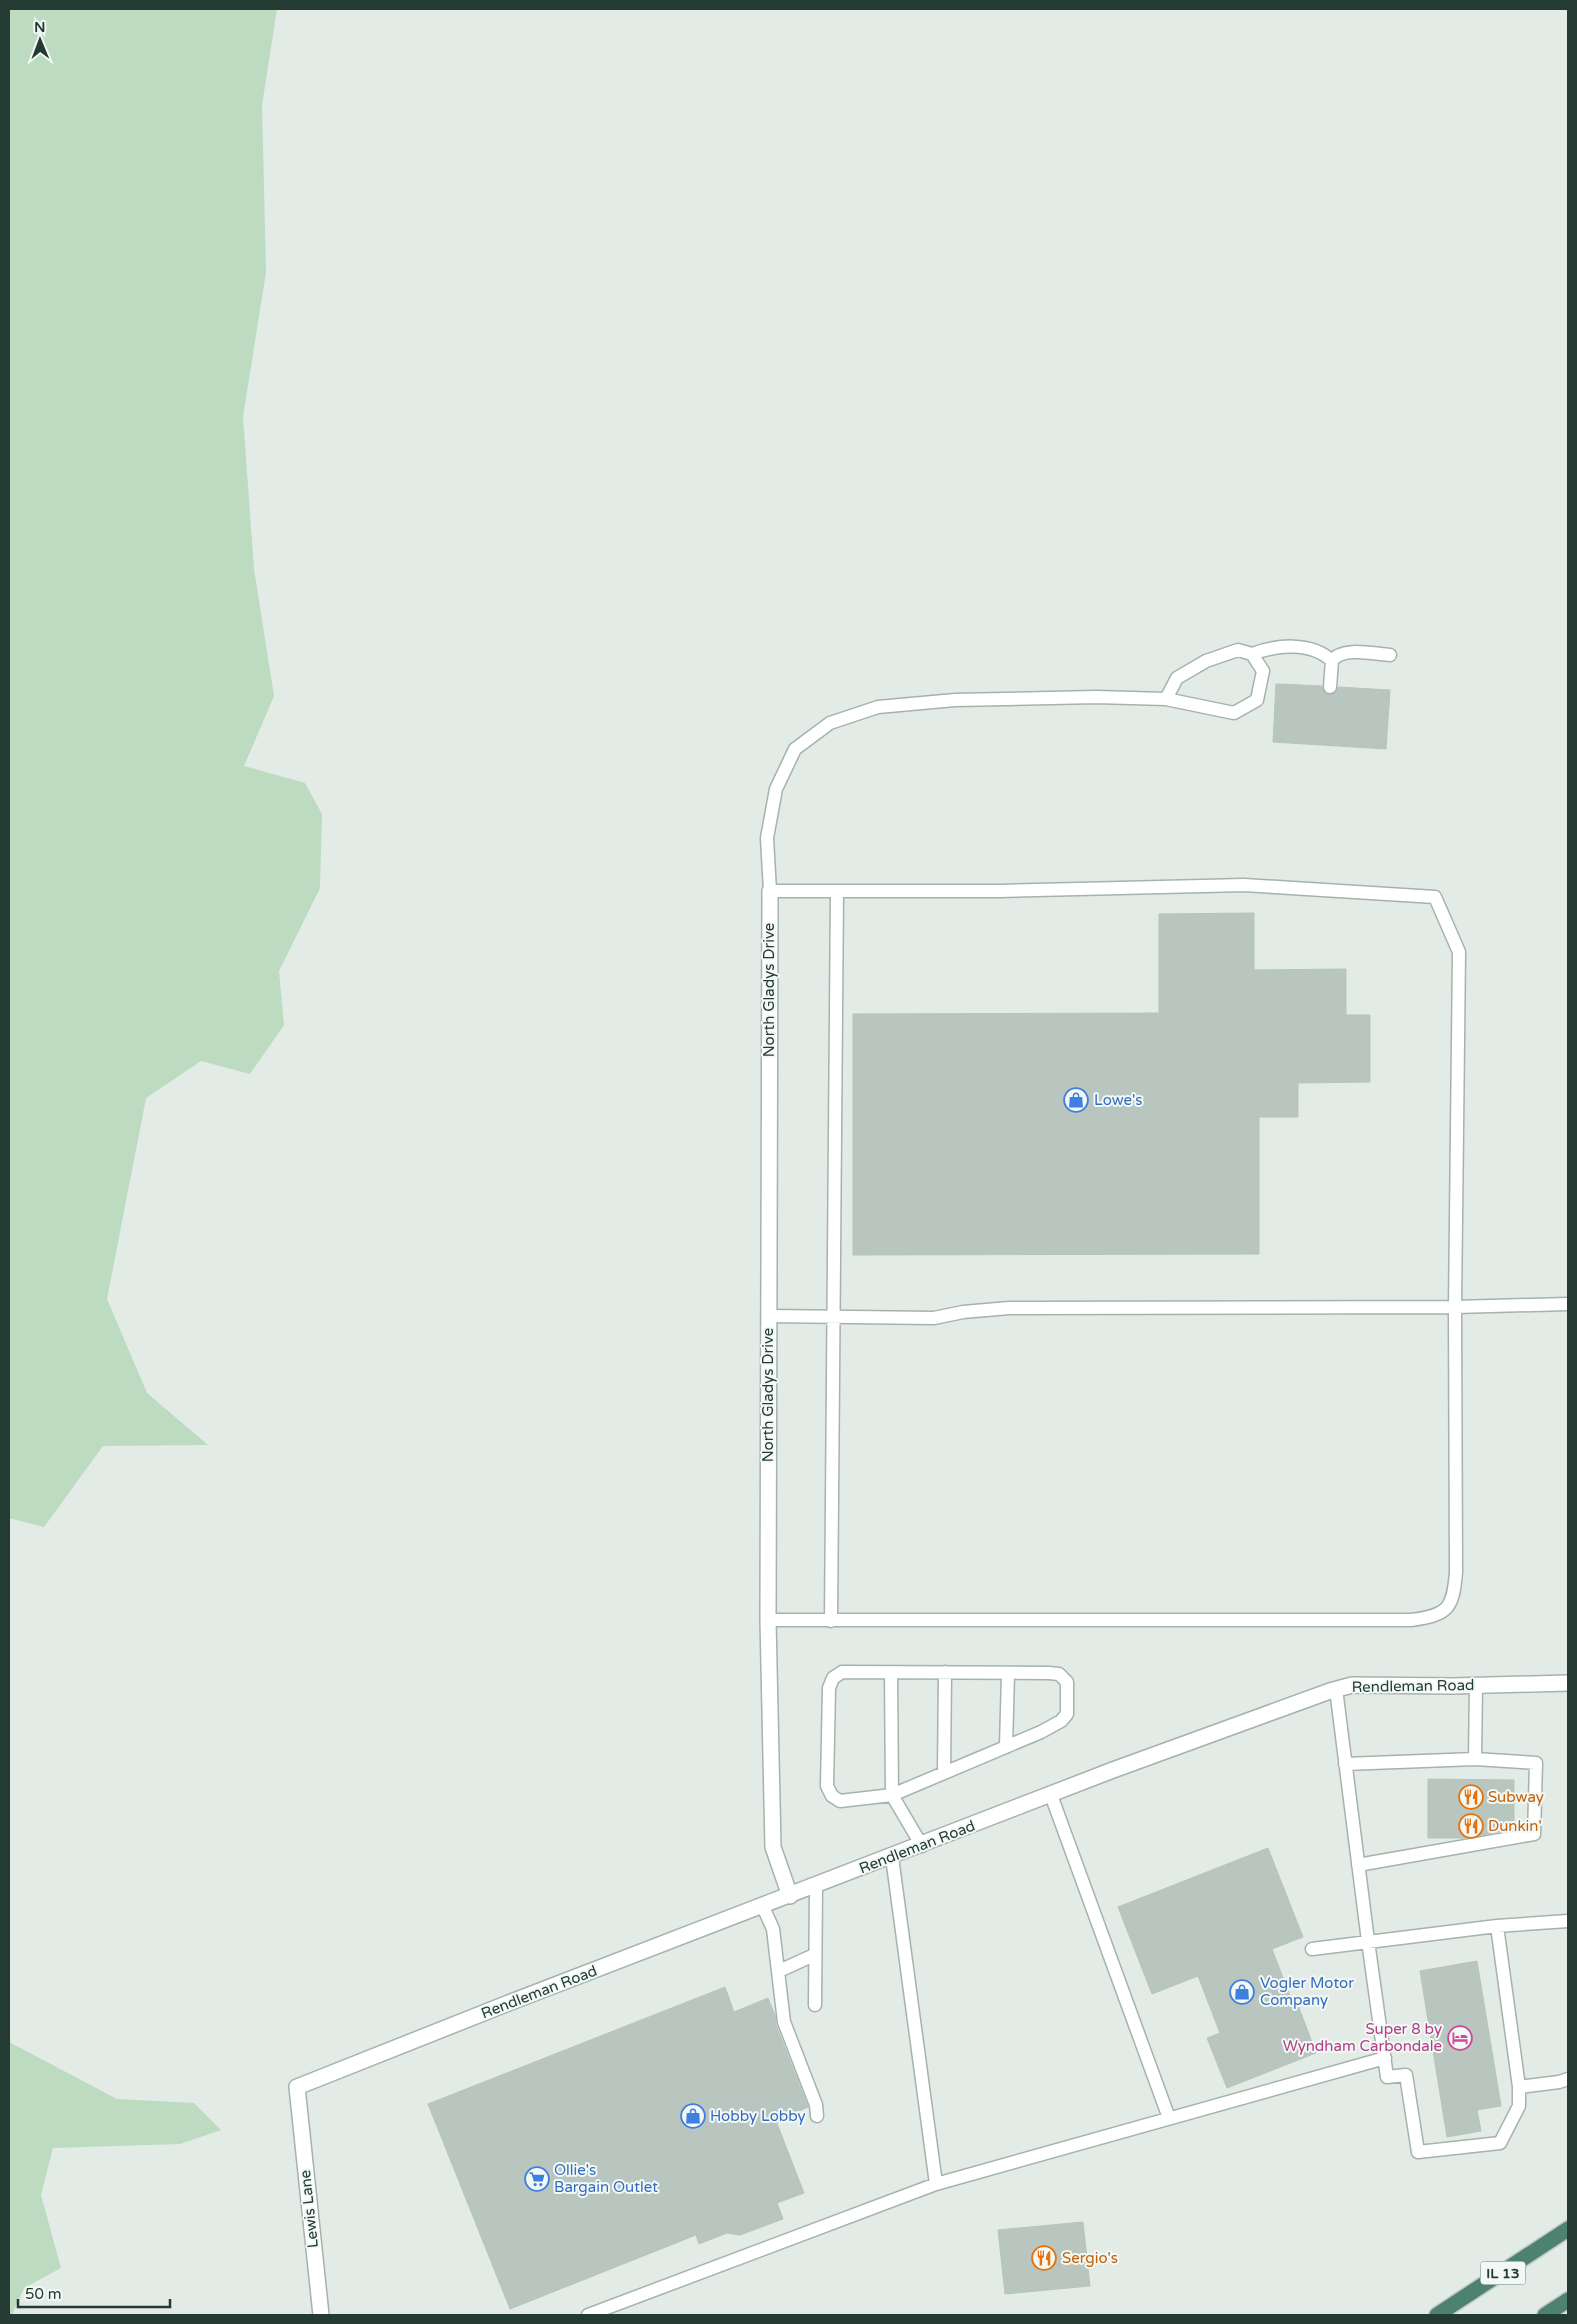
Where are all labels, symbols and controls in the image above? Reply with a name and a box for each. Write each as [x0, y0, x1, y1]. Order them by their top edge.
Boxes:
north arrow [15, 15, 65, 65]
text: N [34, 19, 46, 36]
street label: North Gladys Drive [760, 923, 778, 1057]
shop icon: Lowe's [1063, 1087, 1089, 1113]
place label: Lowe's [1094, 1091, 1142, 1109]
street label: North Gladys Drive [759, 1328, 777, 1462]
street label: Rendleman Road [1351, 1676, 1475, 1696]
restaurant icon: Subway [1458, 1784, 1484, 1810]
place label: Subway [1488, 1788, 1544, 1806]
restaurant icon: Dunkin' [1458, 1813, 1484, 1839]
street label: Rendleman Road [856, 1817, 978, 1877]
place label: Dunkin' [1488, 1817, 1542, 1835]
street label: Rendleman Road [478, 1962, 600, 2022]
place label: Vogler Motor Company [1260, 1974, 1354, 2009]
shop icon: Vogler Motor Company [1229, 1979, 1255, 2005]
place label: Super 8 by Wyndham Carbondale [1283, 2020, 1442, 2055]
hotel icon: Super 8 by Wyndham Carbondale [1447, 2025, 1473, 2051]
shop icon: Hobby Lobby [680, 2103, 706, 2129]
place label: Hobby Lobby [710, 2107, 806, 2125]
place label: Ollie's Bargain Outlet [554, 2161, 658, 2196]
supermarket icon: Ollie's Bargain Outlet [524, 2166, 550, 2192]
street label: Lewis Lane [296, 2169, 322, 2249]
restaurant icon: Sergio's [1031, 2245, 1057, 2271]
place label: Sergio's [1062, 2249, 1118, 2267]
road number: IL 13 [1480, 2262, 1526, 2284]
scale bar [18, 2276, 170, 2308]
text: 50 m [25, 2285, 62, 2303]

